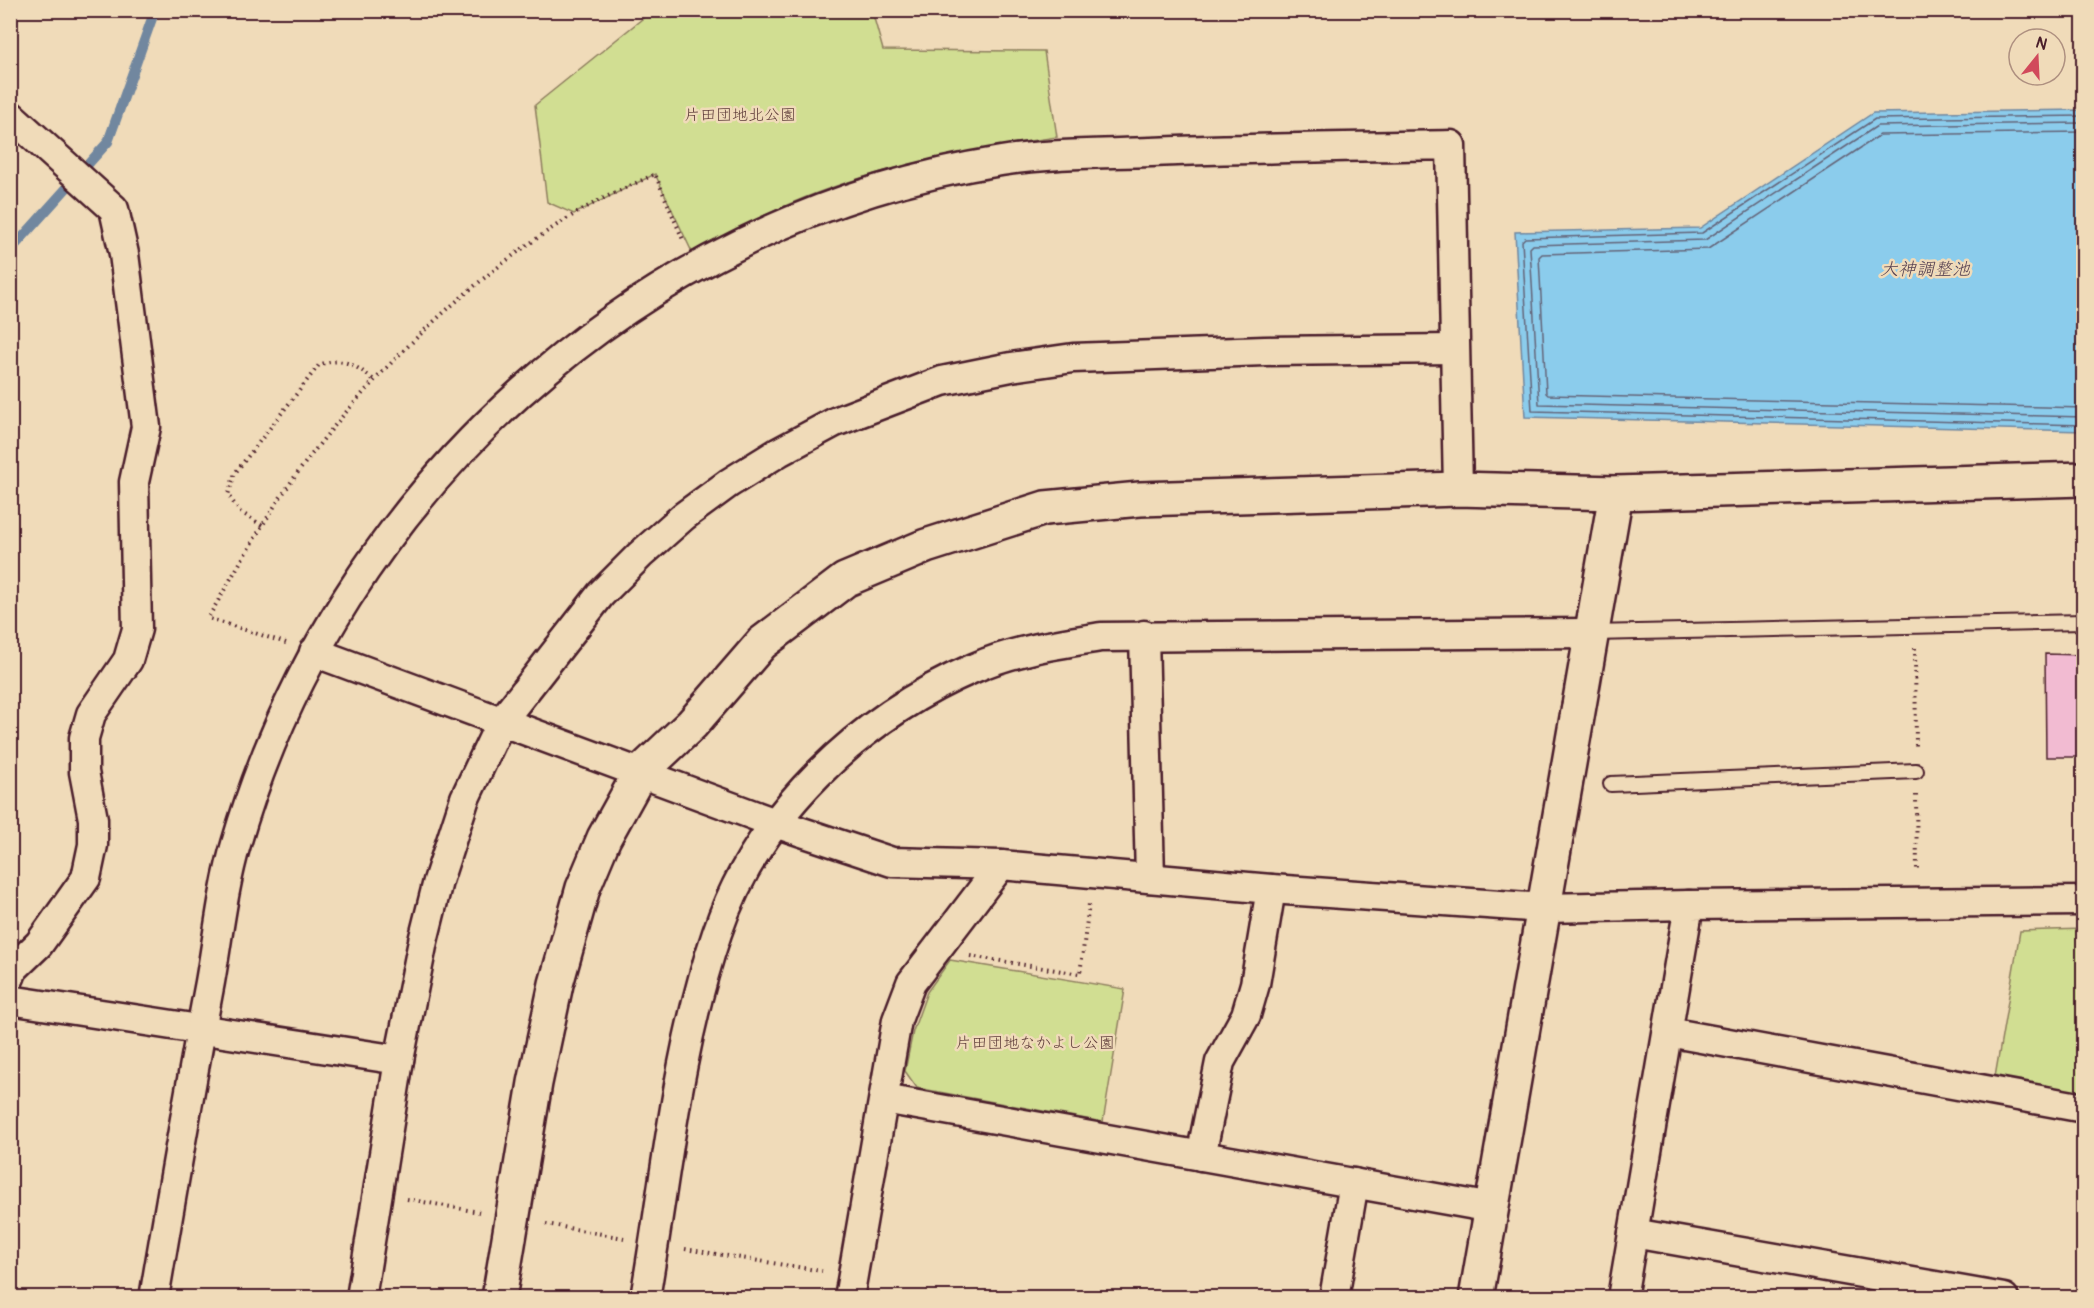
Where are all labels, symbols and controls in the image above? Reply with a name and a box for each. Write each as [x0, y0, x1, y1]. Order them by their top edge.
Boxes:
north arrow [2007, 27, 2067, 87]
text: N [2033, 33, 2050, 55]
park label: 片田団地北公園 [684, 105, 796, 125]
water label: 大神調整池 [1880, 258, 1971, 281]
park label: 片田団地なかよし公園 [955, 1033, 1115, 1053]

